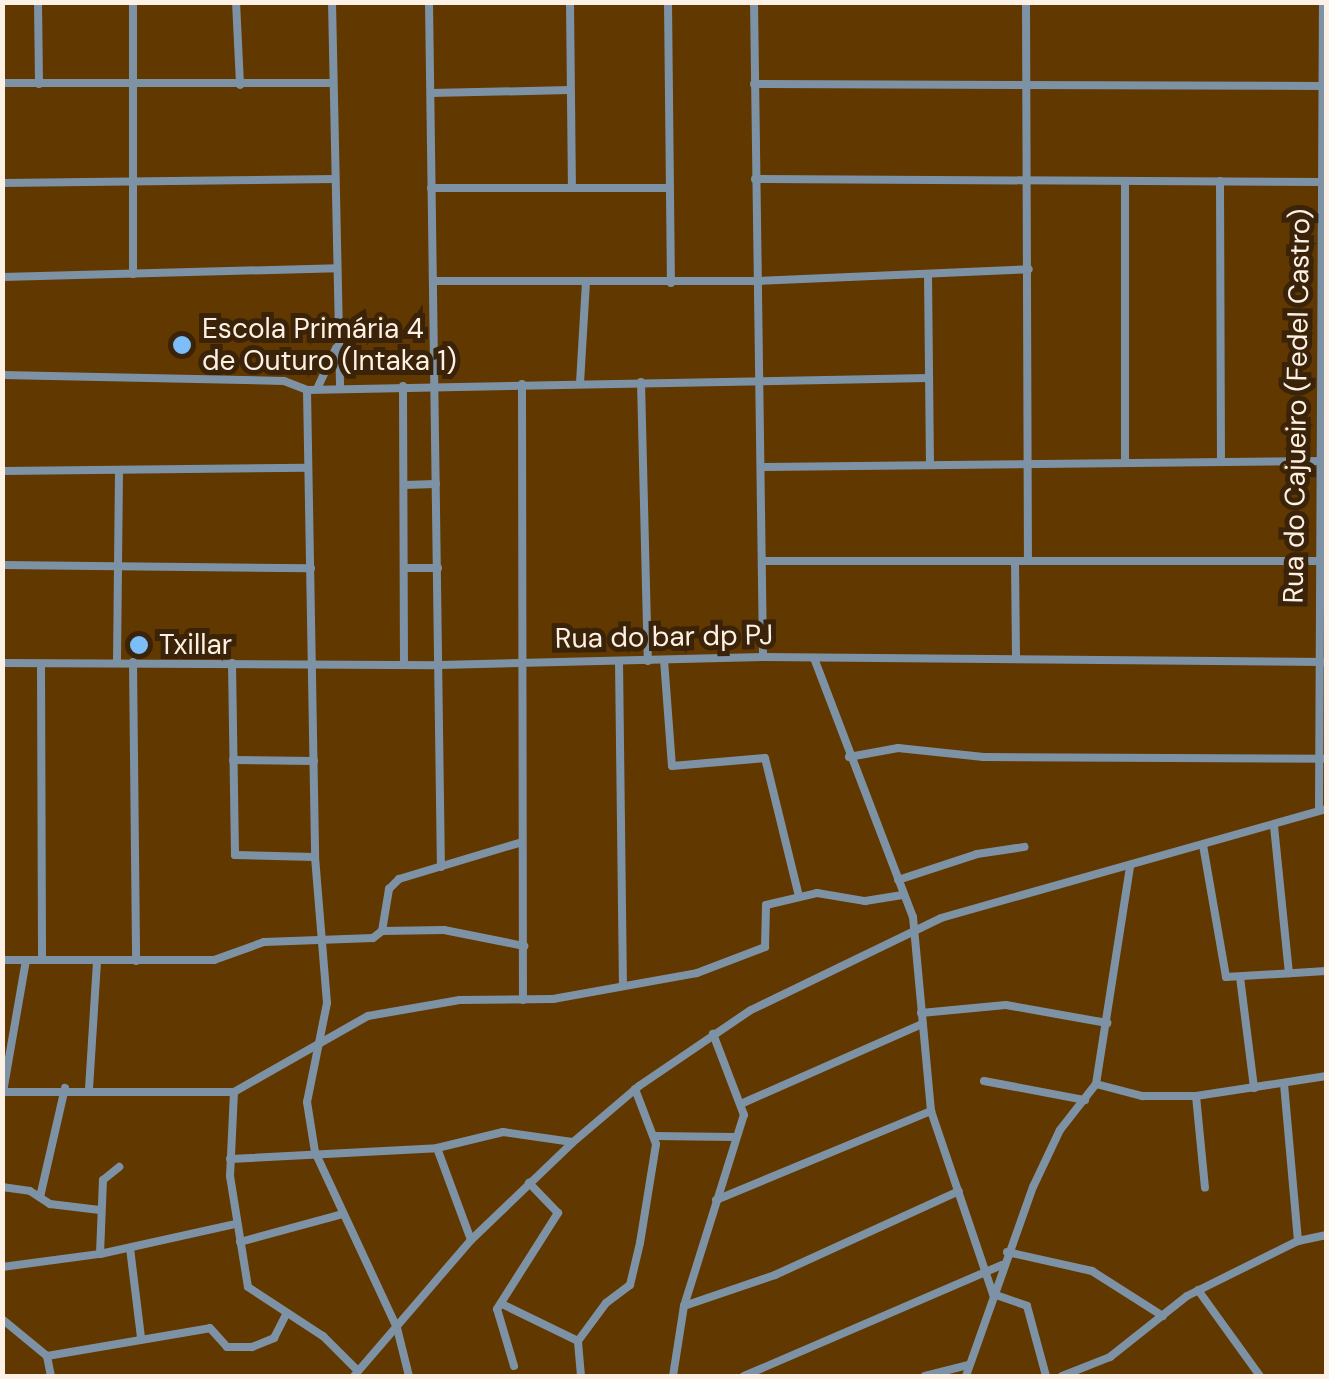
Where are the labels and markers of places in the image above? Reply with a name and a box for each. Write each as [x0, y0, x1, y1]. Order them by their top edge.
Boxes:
place label: Escola Primária 4 de Outuro (Intaka 1) [202, 312, 457, 378]
marker: Escola Primária 4 de Outuro (Intaka 1) [171, 334, 193, 356]
place label: Txillar [159, 628, 232, 662]
marker: Txillar [128, 634, 150, 656]

